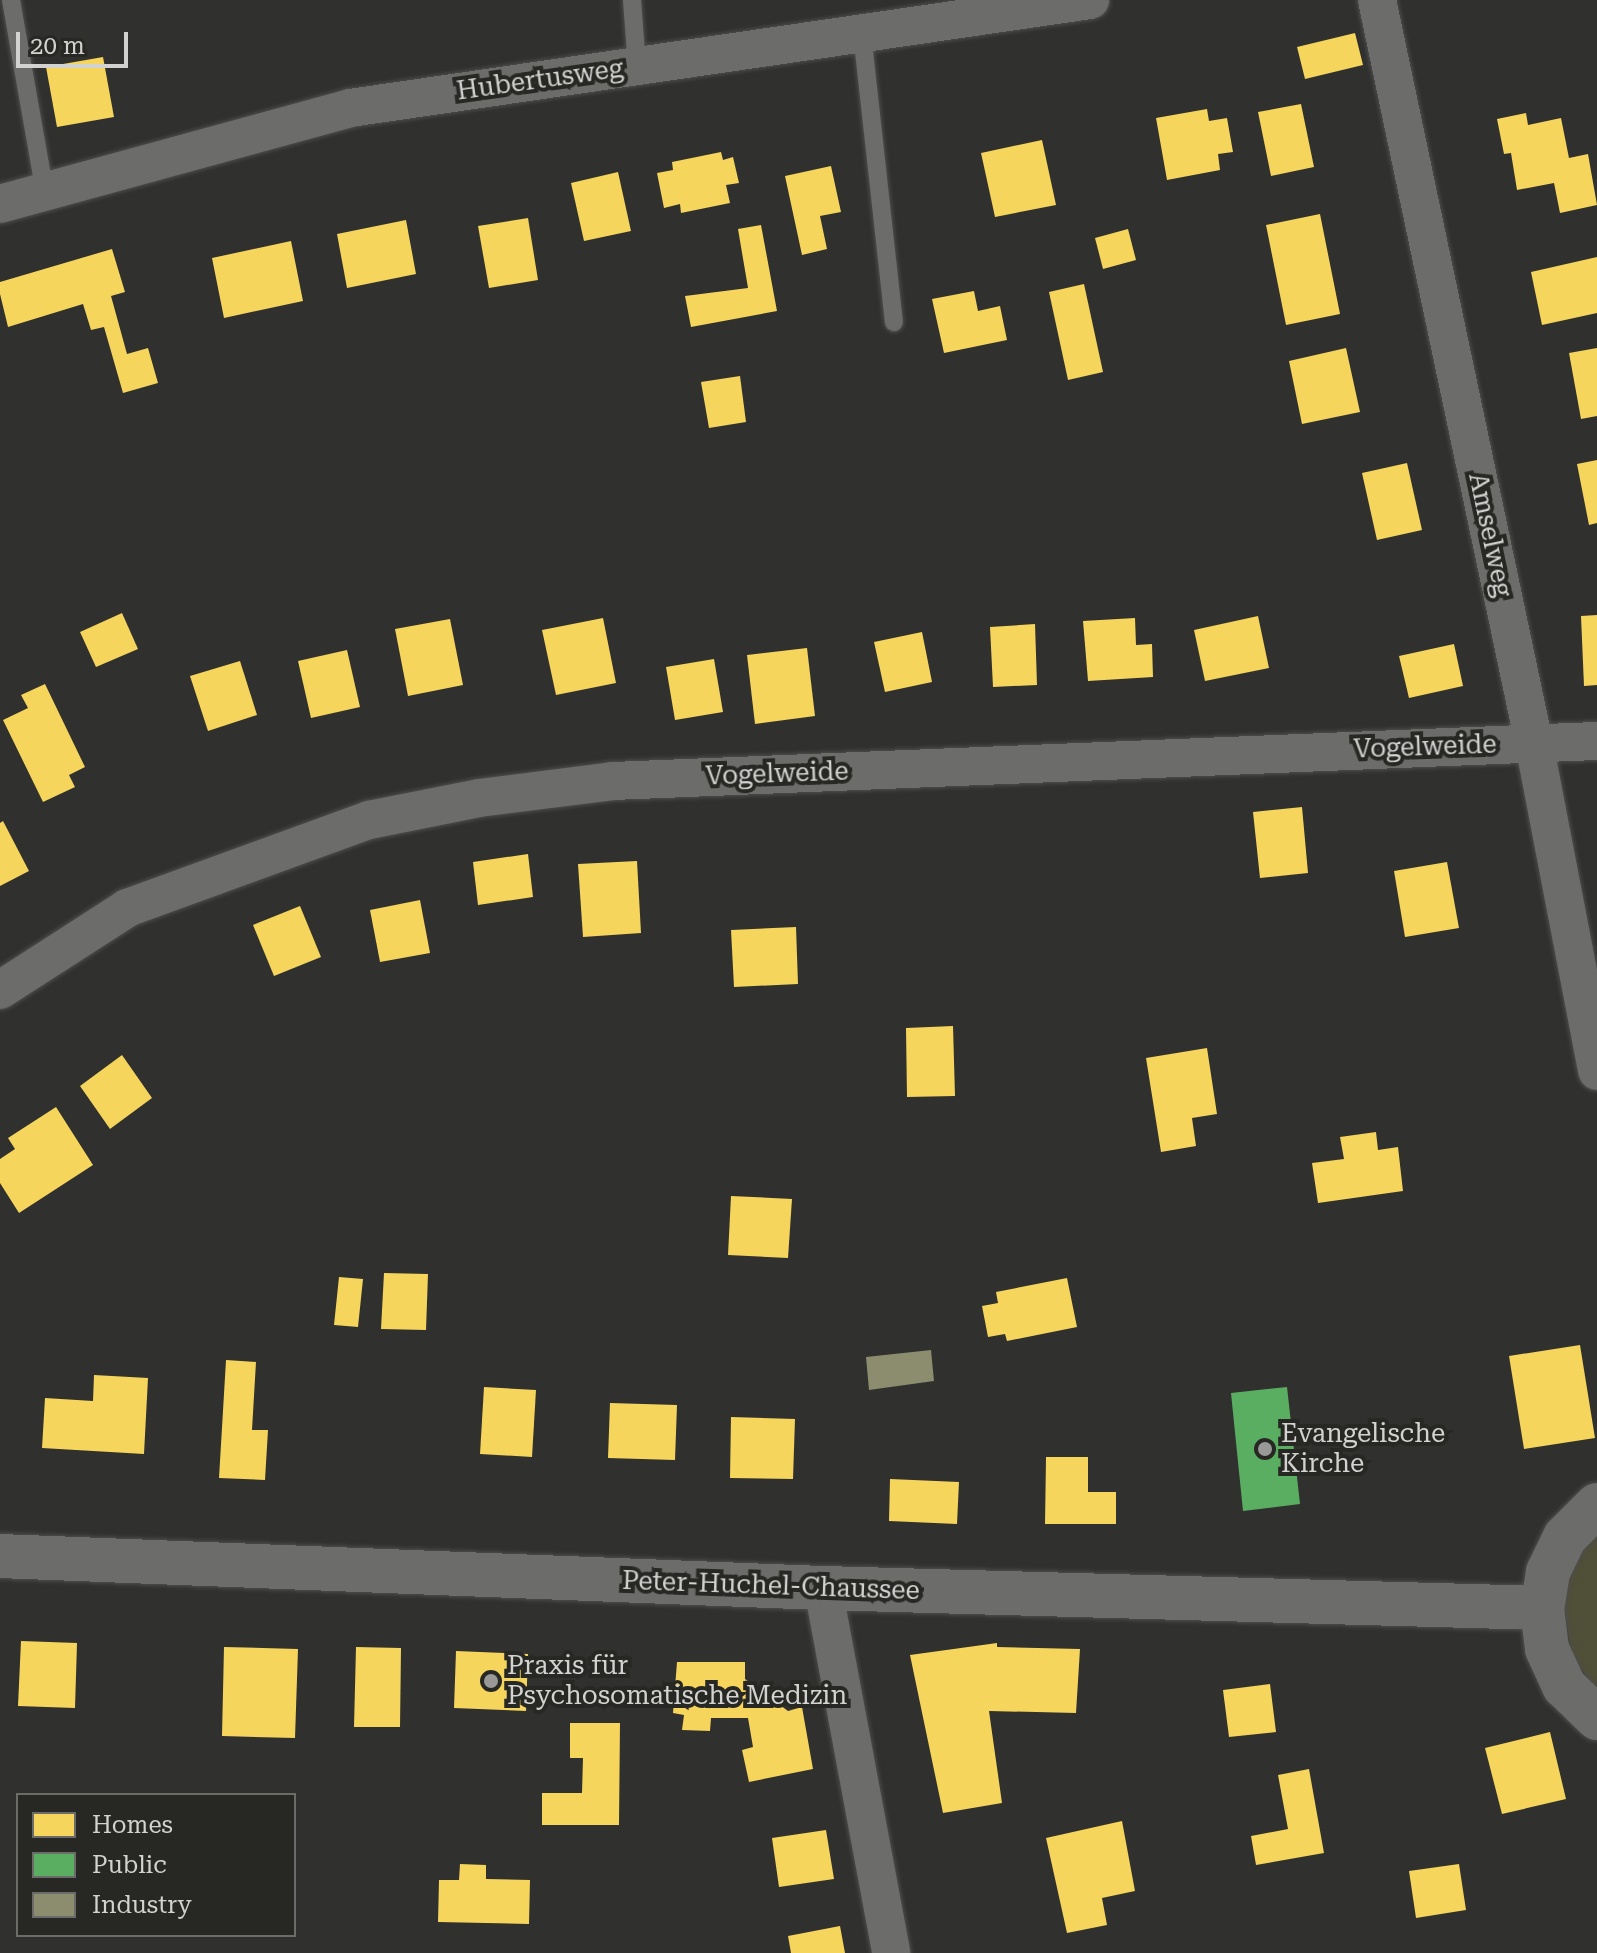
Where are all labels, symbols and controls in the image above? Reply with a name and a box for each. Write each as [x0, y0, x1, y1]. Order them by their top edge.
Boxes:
scale bar [20, 16, 132, 66]
text: 20 m [30, 32, 85, 60]
street label: Hubertusweg [455, 53, 625, 107]
street label: Amselweg [1462, 470, 1518, 600]
street label: Vogelweide [1353, 729, 1497, 765]
street label: Vogelweide [705, 756, 849, 792]
place label: Evangelische Kirche [1281, 1418, 1445, 1480]
marker: Evangelische Kirche [1256, 1440, 1274, 1458]
street label: Peter-Huchel-Chaussee [622, 1565, 920, 1607]
place label: Praxis für Psychosomatische Medizin [507, 1650, 847, 1712]
marker: Praxis für Psychosomatische Medizin [482, 1672, 500, 1690]
legend [16, 1793, 296, 1937]
text: Homes [92, 1811, 173, 1839]
text: Public [92, 1851, 167, 1879]
text: Industry [92, 1891, 192, 1919]

